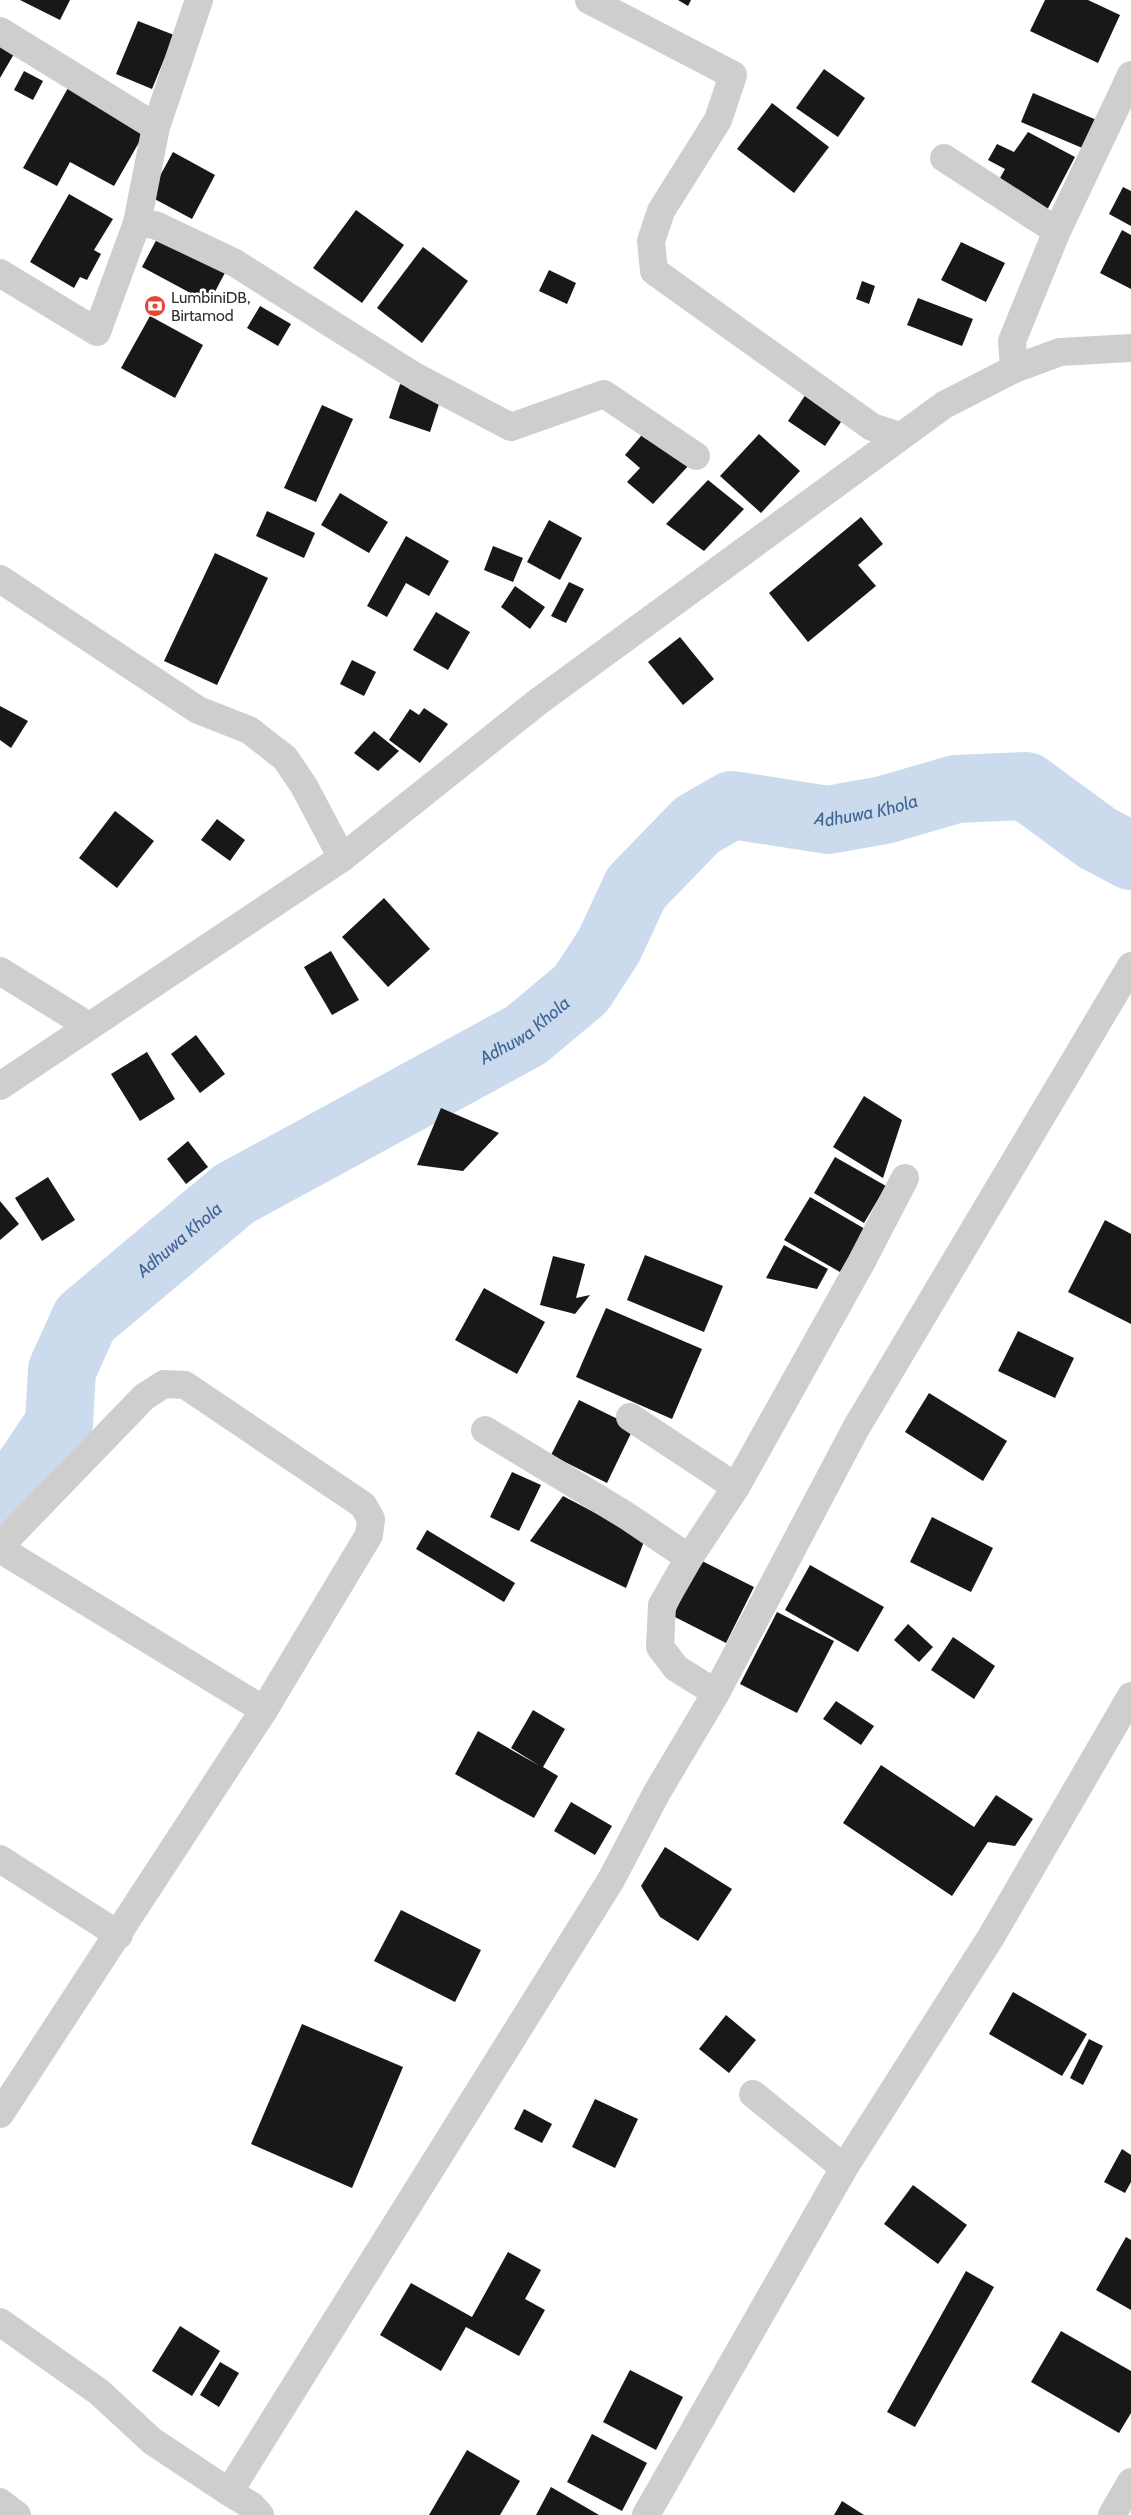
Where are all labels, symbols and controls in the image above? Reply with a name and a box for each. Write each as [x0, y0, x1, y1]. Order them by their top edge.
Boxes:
place label: LumbiniDB, Birtamod [171, 288, 250, 325]
bank icon: LumbiniDB, Birtamod [143, 294, 167, 318]
water label: Adhuwa Khola [812, 790, 921, 831]
water label: Adhuwa Khola [475, 992, 574, 1070]
water label: Adhuwa Khola [132, 1198, 227, 1282]

